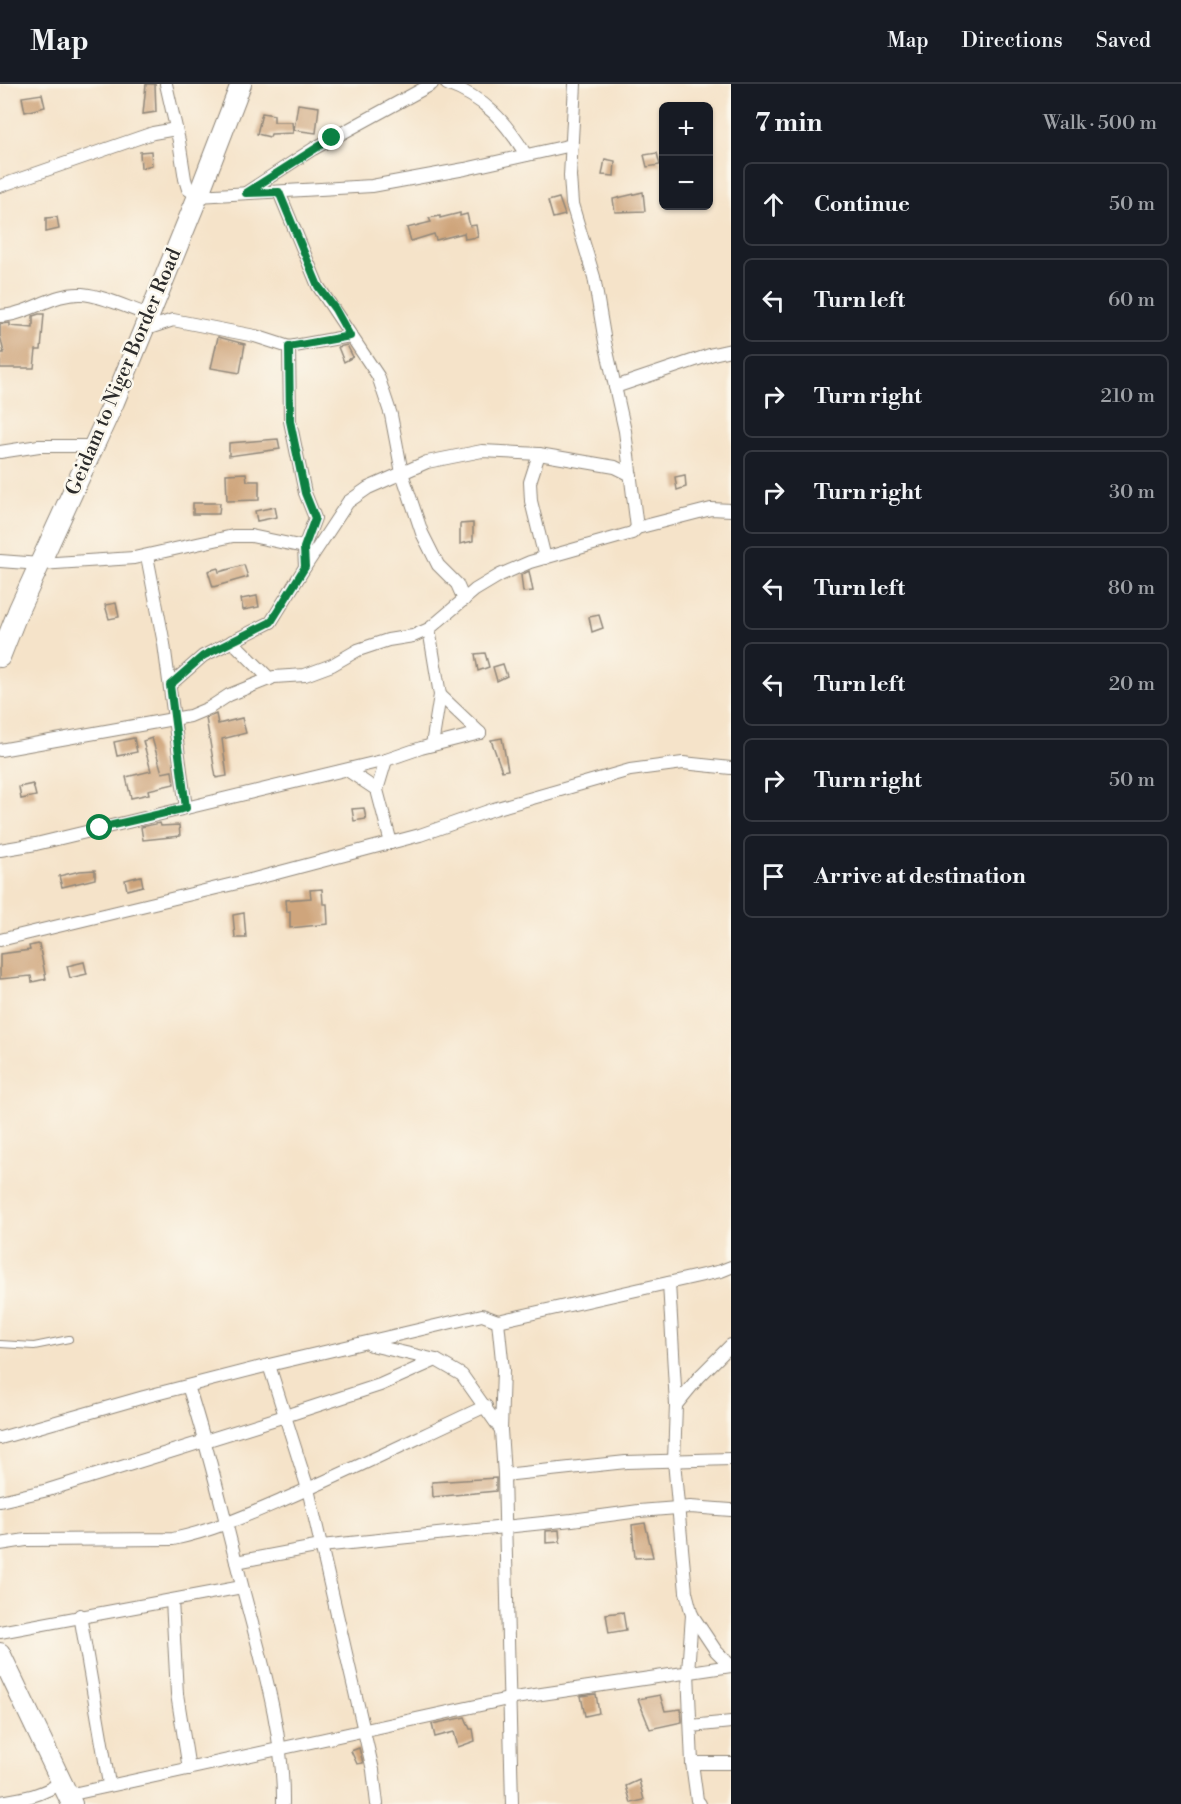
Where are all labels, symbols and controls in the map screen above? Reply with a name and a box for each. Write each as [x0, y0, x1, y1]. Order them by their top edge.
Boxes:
text: Map [30, 24, 89, 59]
text: Map [887, 28, 929, 54]
text: Directions [962, 28, 1063, 54]
text: Saved [1096, 28, 1151, 54]
map controls [659, 102, 713, 210]
button: + [659, 102, 713, 156]
text: 7 min [755, 107, 822, 139]
text: Walk · 500 m [1043, 111, 1157, 136]
route end [318, 124, 344, 150]
button: − [659, 156, 713, 210]
icon: ahead [757, 188, 790, 221]
text: Continue [814, 191, 910, 218]
text: 50 m [1109, 192, 1155, 217]
street label: Geidam to Niger Border Road [61, 244, 188, 499]
icon: left [757, 284, 790, 317]
text: Turn left [814, 287, 905, 314]
text: 60 m [1108, 288, 1155, 313]
icon: right [757, 380, 790, 413]
text: Turn right [814, 383, 922, 410]
text: 210 m [1100, 384, 1155, 409]
icon: right [757, 476, 790, 509]
text: Turn right [814, 479, 922, 506]
text: 30 m [1109, 480, 1155, 505]
icon: left [757, 572, 790, 605]
text: Turn left [814, 575, 905, 602]
text: 80 m [1108, 576, 1155, 601]
icon: left [757, 668, 790, 701]
text: Turn left [814, 671, 905, 698]
text: 20 m [1109, 672, 1155, 697]
icon: right [757, 764, 790, 797]
text: Turn right [814, 767, 922, 794]
text: 50 m [1109, 768, 1155, 793]
route start [86, 814, 112, 840]
icon: arrive [757, 860, 790, 893]
text: Arrive at destination [814, 863, 1026, 890]

